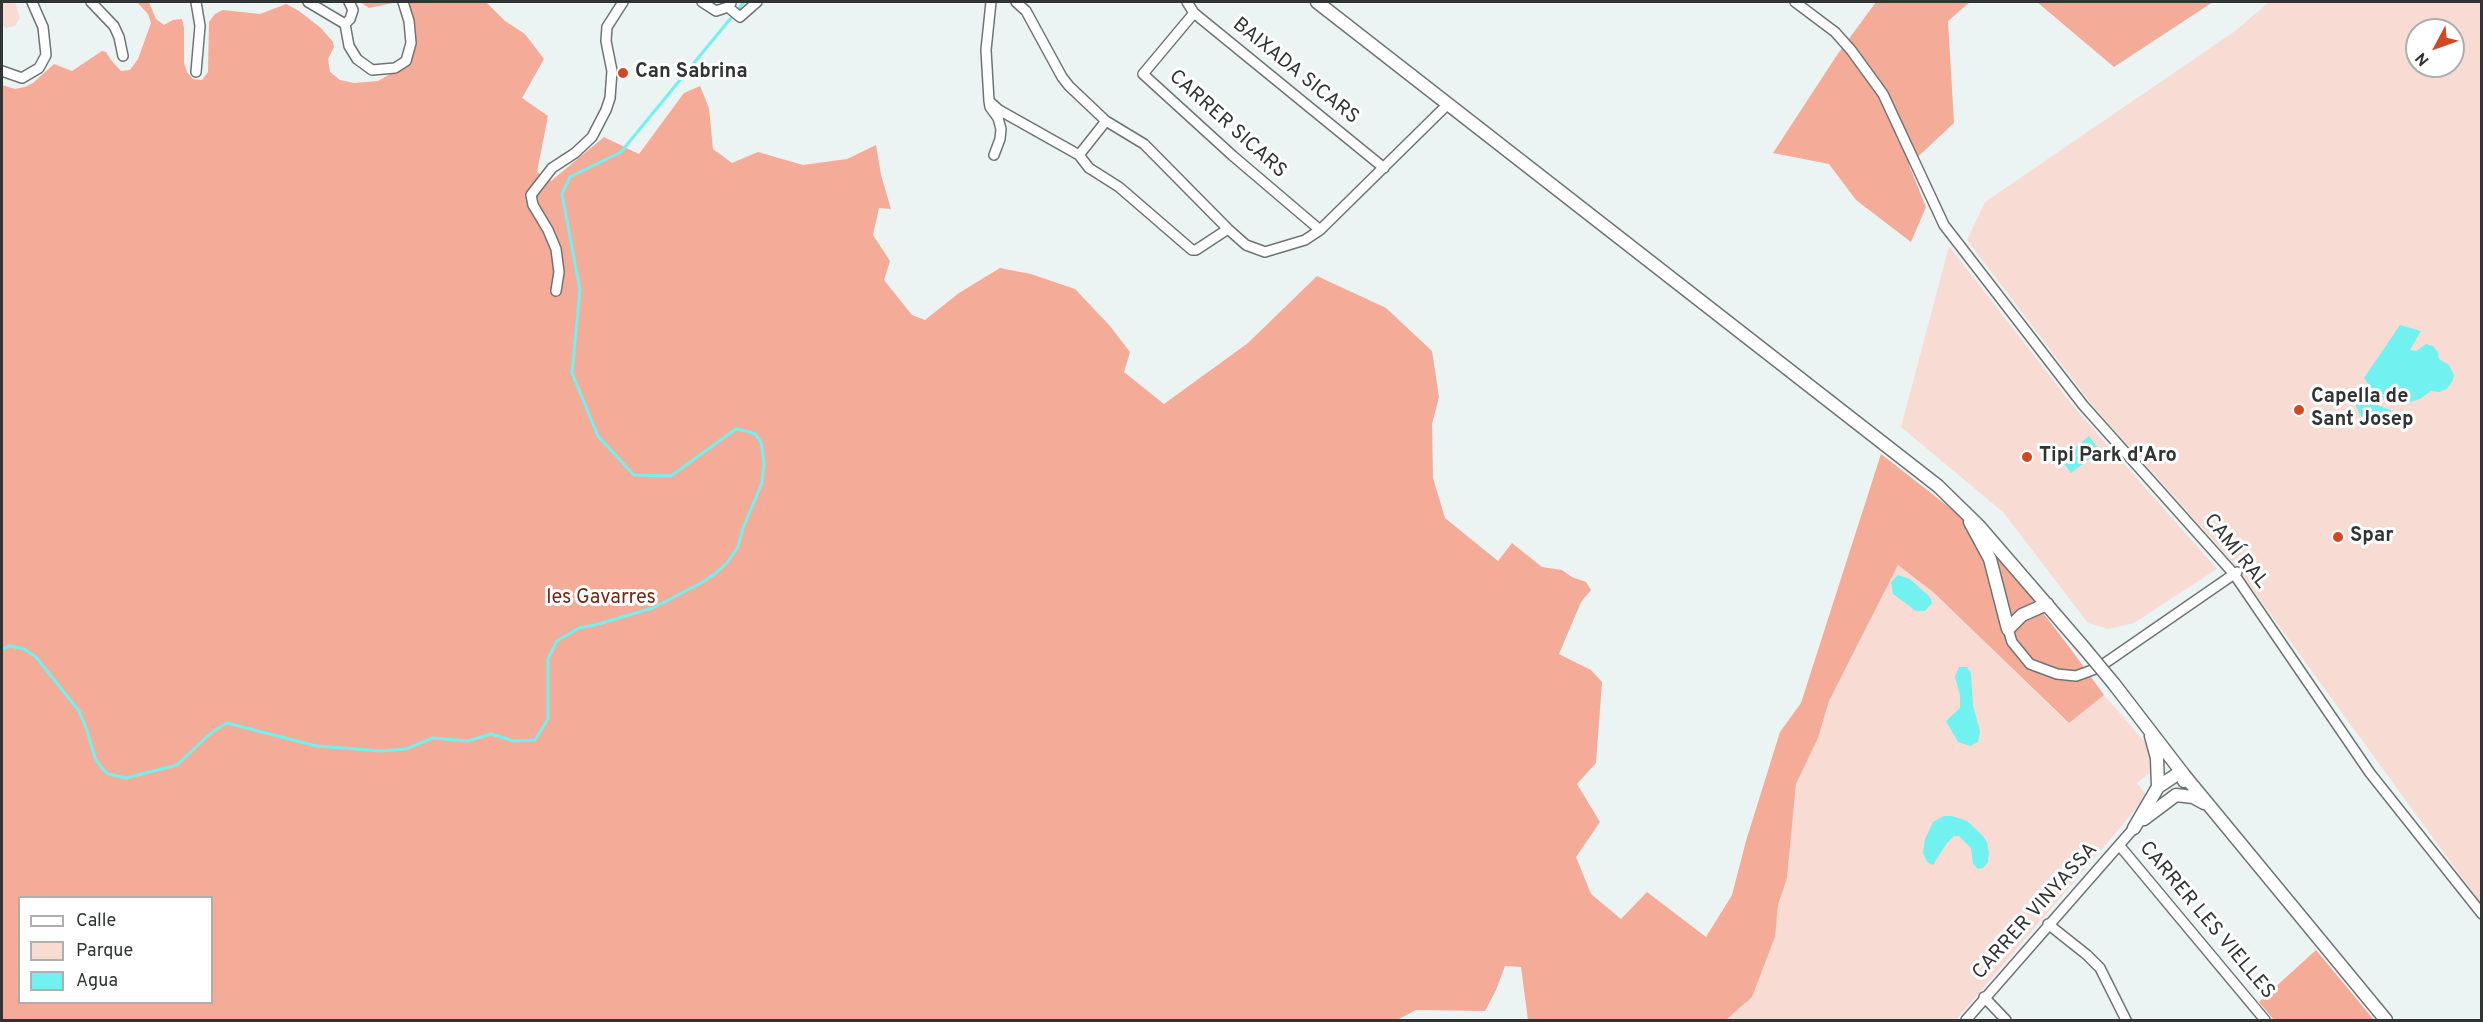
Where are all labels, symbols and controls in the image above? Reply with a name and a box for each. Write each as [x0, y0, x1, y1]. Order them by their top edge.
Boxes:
street label: BAIXADA SICARS [1227, 14, 1363, 130]
north arrow [2405, 18, 2465, 78]
text: N [2412, 48, 2434, 69]
place label: Can Sabrina [635, 61, 748, 85]
marker: Can Sabrina [616, 66, 630, 80]
street label: CARRER SICARS [1163, 66, 1291, 184]
place label: Capella de Sant Josep [2311, 386, 2414, 433]
marker: Capella de Sant Josep [2292, 403, 2306, 417]
place label: Tipi Park d'Aro [2039, 445, 2177, 469]
marker: Tipi Park d'Aro [2020, 450, 2034, 464]
street label: CAMÍ RAL [2198, 510, 2272, 594]
place label: Spar [2350, 525, 2394, 549]
marker: Spar [2331, 530, 2345, 544]
park label: les Gavarres [546, 587, 656, 611]
street label: CARRER LES VIELLES [2133, 837, 2279, 1005]
street label: CARRER VINYASSA [1968, 839, 2104, 985]
legend [18, 896, 213, 1004]
text: Calle [76, 910, 116, 933]
text: Parque [76, 940, 133, 963]
text: Agua [76, 970, 118, 993]

